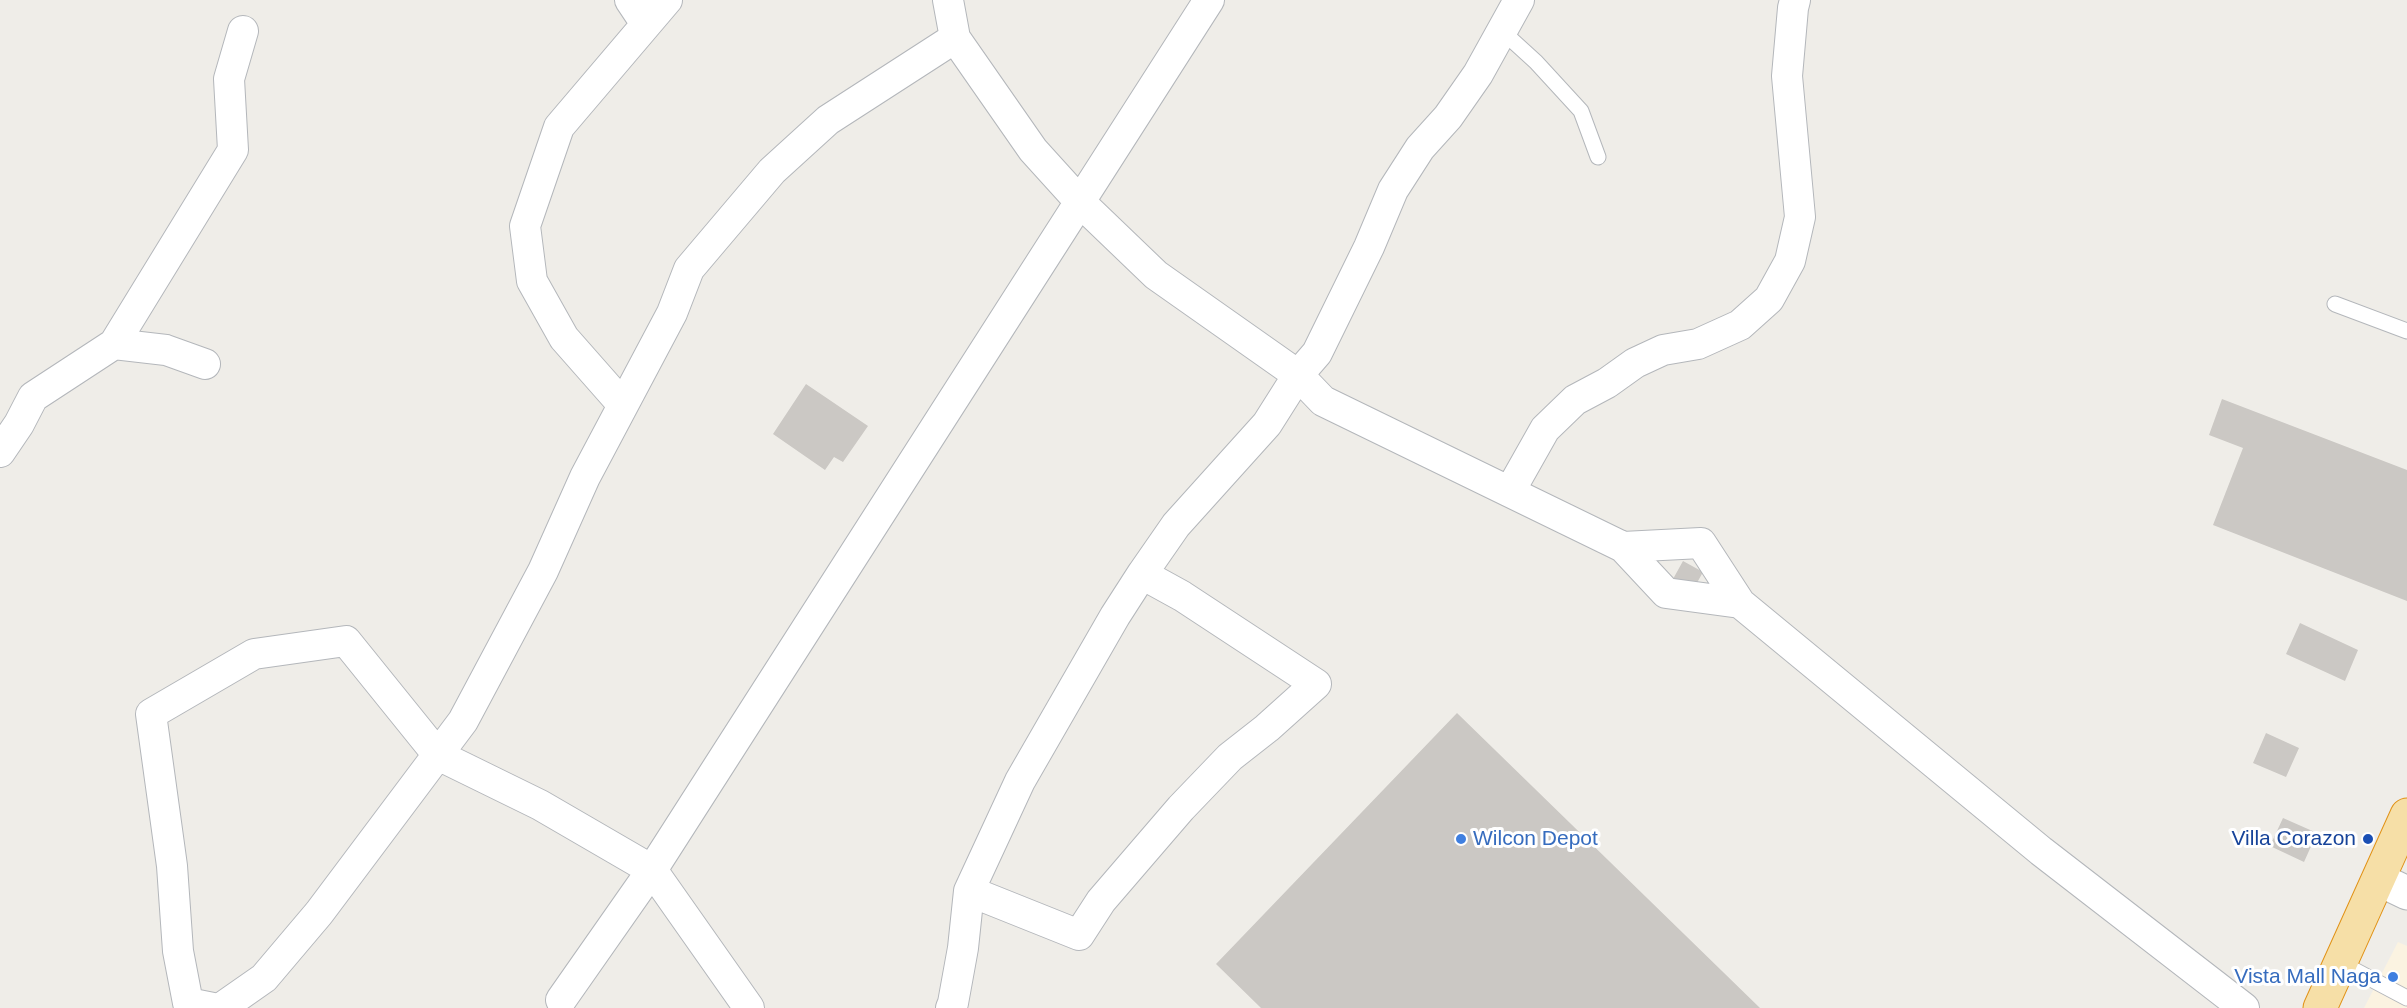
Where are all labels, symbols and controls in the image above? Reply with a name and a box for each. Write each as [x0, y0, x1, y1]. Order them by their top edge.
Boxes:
place label: Wilcon Depot [1473, 826, 1598, 852]
place label: Villa Corazon [2231, 826, 2356, 852]
marker: Wilcon Depot [1454, 832, 1468, 846]
marker: Villa Corazon [2361, 832, 2375, 846]
place label: Vista Mall Naga [2234, 964, 2381, 990]
marker: Vista Mall Naga [2386, 970, 2400, 984]

